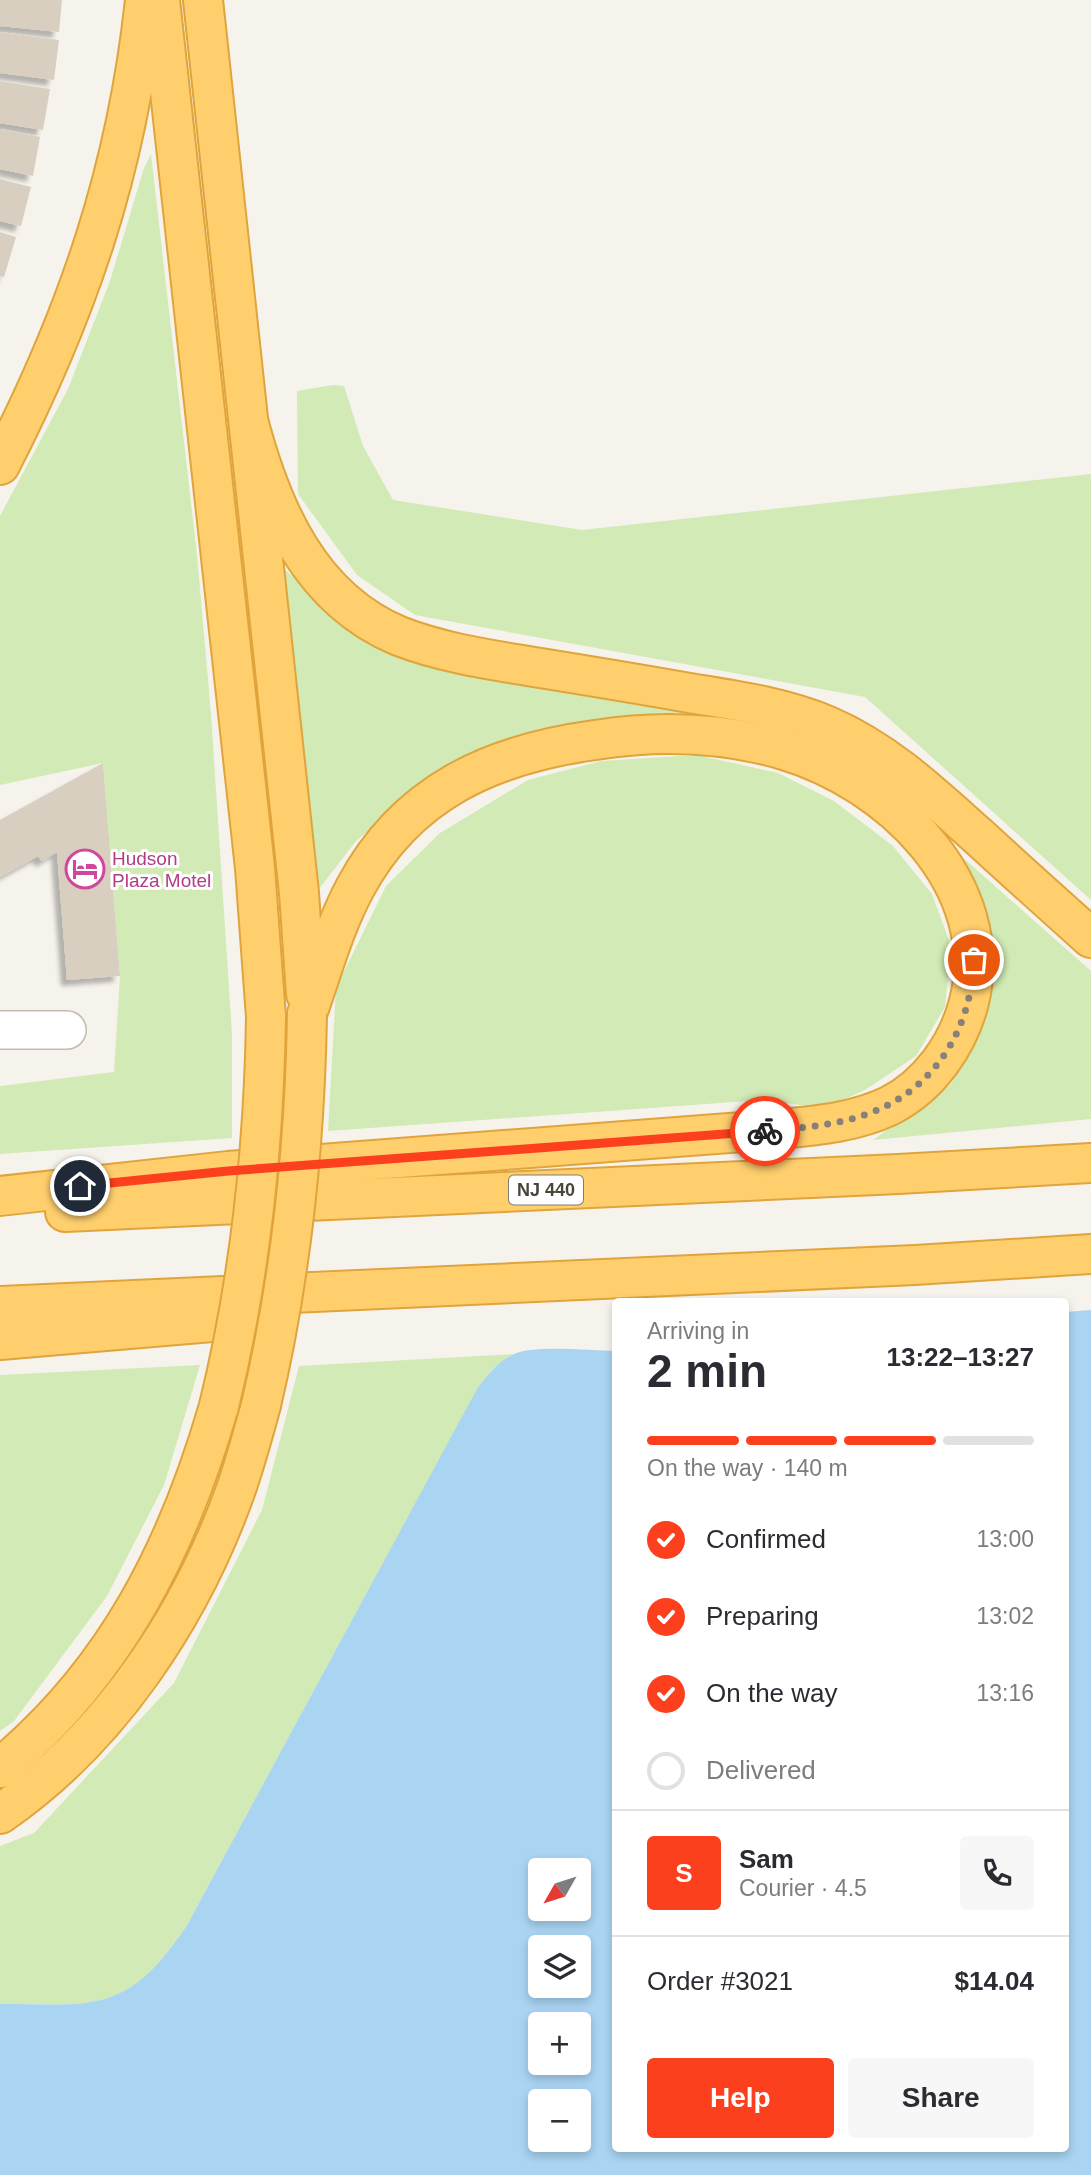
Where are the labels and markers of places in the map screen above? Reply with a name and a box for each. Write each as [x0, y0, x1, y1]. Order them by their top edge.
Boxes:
hotel icon: Hudson Plaza Motel [64, 848, 106, 890]
place label: Hudson Plaza Motel [112, 848, 211, 891]
pin [944, 930, 1004, 990]
pin [50, 1156, 110, 1216]

